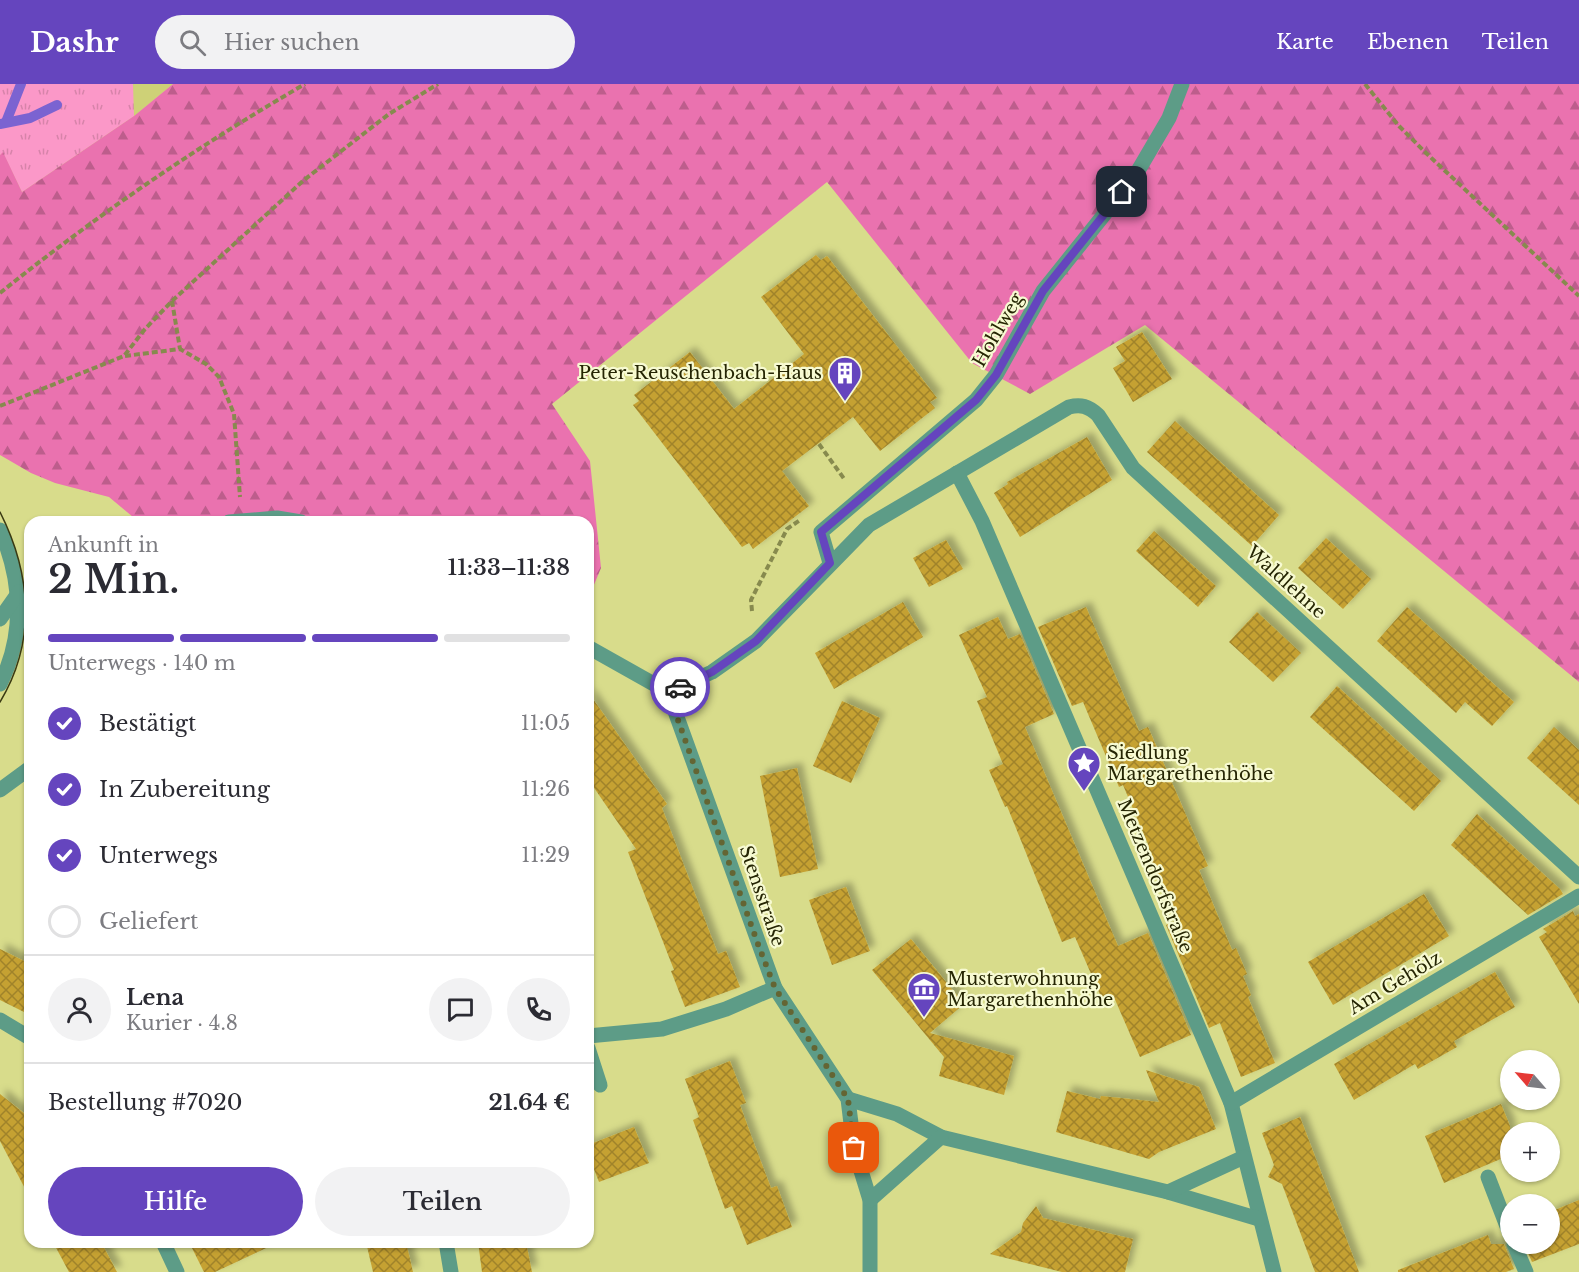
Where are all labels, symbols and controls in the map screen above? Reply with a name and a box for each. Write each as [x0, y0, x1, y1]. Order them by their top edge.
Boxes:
search box [155, 15, 575, 69]
text: Dashr [30, 25, 119, 60]
icon: search [176, 26, 209, 59]
text: Hier suchen [224, 29, 360, 56]
text: Karte [1276, 29, 1334, 55]
text: Ebenen [1367, 29, 1449, 55]
text: Teilen [1482, 29, 1549, 55]
pin [1096, 166, 1147, 217]
icon: home [1105, 175, 1138, 208]
street label: Hohlweg [968, 289, 1028, 371]
building icon: Peter-Reuschenbach-Haus [827, 355, 863, 402]
place label: Peter-Reuschenbach-Haus [579, 362, 822, 384]
text: Ankunft in [48, 533, 159, 557]
street label: Waldlehne [1241, 540, 1330, 623]
text: 11:33–11:38 [448, 554, 570, 581]
text: 2 Min. [48, 555, 180, 604]
text: Unterwegs · 140 m [48, 651, 235, 675]
courier [650, 657, 710, 717]
icon: car [664, 671, 697, 704]
icon: check [48, 707, 81, 740]
text: Bestätigt [99, 710, 196, 737]
text: 11:05 [521, 711, 570, 735]
place label: Siedlung Margarethenhöhe [1107, 742, 1273, 785]
place icon: Siedlung Margarethenhöhe [1066, 745, 1102, 792]
icon: check [48, 773, 81, 806]
text: In Zubereitung [99, 776, 270, 803]
text: 11:26 [521, 777, 570, 801]
street label: Metzendorfstraße [1113, 796, 1197, 956]
icon: check [48, 839, 81, 872]
text: Unterwegs [99, 842, 218, 869]
text: 11:29 [521, 843, 570, 867]
street label: Stensstraße [734, 843, 790, 949]
text: Geliefert [99, 908, 198, 935]
street label: Am Gehölz [1344, 947, 1445, 1020]
place label: Musterwohnung Margarethenhöhe [947, 968, 1113, 1011]
museum icon: Musterwohnung Margarethenhöhe [906, 971, 942, 1018]
button: person [48, 978, 111, 1041]
button: chat [429, 978, 492, 1041]
button: phone [507, 978, 570, 1041]
text: Lena [126, 984, 184, 1011]
text: Kurier · 4.8 [126, 1011, 238, 1035]
north arrow [1500, 1050, 1560, 1110]
map controls [1500, 1050, 1560, 1254]
text: Bestellung #7020 [48, 1089, 243, 1116]
text: 21.64 € [489, 1089, 570, 1116]
pin [828, 1122, 879, 1173]
button: + [1500, 1122, 1560, 1182]
icon: bag [837, 1131, 870, 1164]
button: Hilfe [48, 1167, 303, 1236]
button: Teilen [315, 1167, 570, 1236]
button: − [1500, 1194, 1560, 1254]

